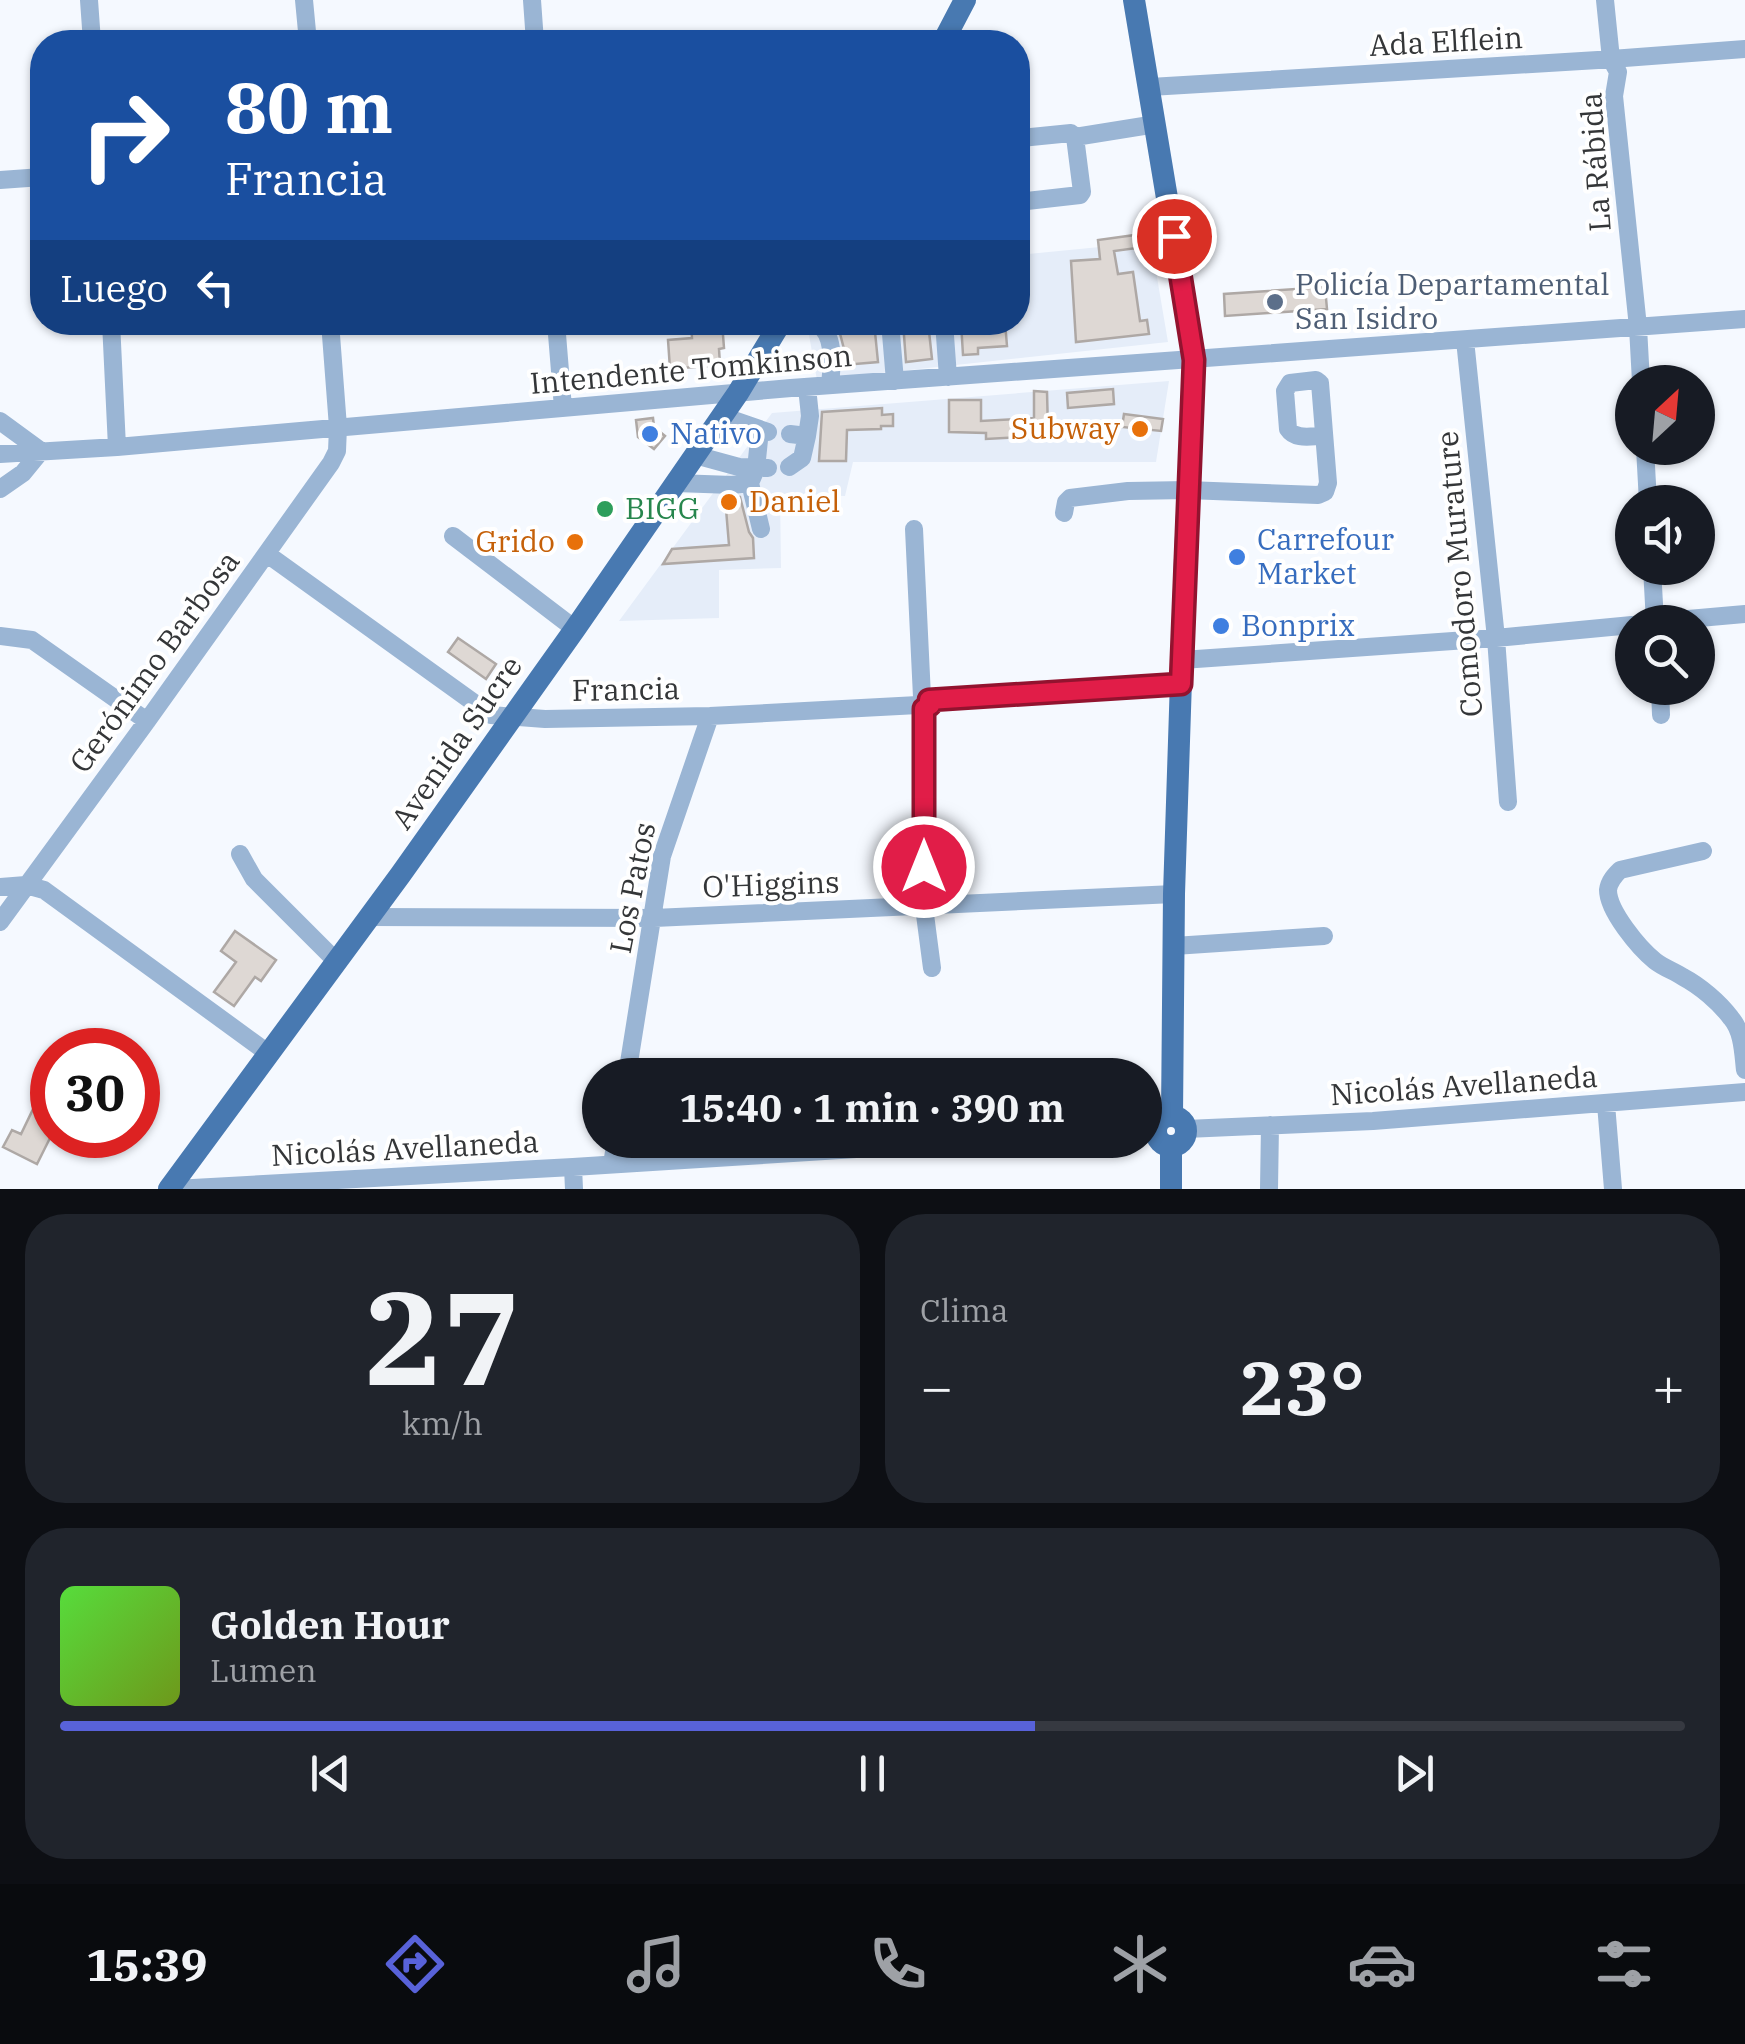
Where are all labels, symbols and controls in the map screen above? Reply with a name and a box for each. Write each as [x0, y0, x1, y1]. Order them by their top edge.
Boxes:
street label: Ada Elflein [1368, 17, 1524, 64]
text: 80 m [225, 61, 393, 152]
icon: right [60, 70, 190, 200]
street label: La Rábida [1570, 91, 1619, 233]
text: Francia [225, 149, 387, 207]
pin [1132, 194, 1217, 279]
icon: arrive [1147, 209, 1202, 264]
icon: left [188, 260, 243, 315]
text: Luego [60, 263, 168, 312]
place label: Policía Departamental San Isidro [1295, 264, 1610, 337]
marker: Policía Departamental San Isidro [1264, 291, 1286, 313]
street label: Intendente Tomkinson [528, 335, 854, 402]
north arrow [1615, 365, 1715, 465]
map controls [1615, 365, 1715, 705]
place label: Subway [1011, 408, 1120, 447]
place label: Nativo [670, 413, 762, 452]
marker: Subway [1129, 418, 1151, 440]
marker: Nativo [639, 423, 661, 445]
street label: Comodoro Murature [1427, 430, 1490, 719]
place label: Daniel [749, 481, 840, 520]
button: sound [1615, 485, 1715, 585]
place label: BIGG [625, 488, 699, 527]
marker: Daniel [718, 491, 740, 513]
marker: BIGG [594, 498, 616, 520]
place label: Carrefour Market [1257, 519, 1394, 592]
place label: Grido [475, 521, 555, 560]
marker: Grido [564, 531, 586, 553]
street label: Gerónimo Barbosa [60, 542, 247, 780]
marker: Carrefour Market [1226, 546, 1248, 568]
place label: Bonprix [1241, 605, 1355, 644]
button: search [1615, 605, 1715, 705]
marker: Bonprix [1210, 615, 1232, 637]
street label: Avenida Sucre [382, 648, 530, 836]
street label: Francia [572, 668, 680, 709]
position arrow [872, 815, 976, 919]
street label: Los Patos [600, 819, 663, 957]
street label: O'Higgins [702, 862, 840, 905]
speed limit sign: 30 [30, 1028, 160, 1158]
street label: Nicolás Avellaneda [1329, 1056, 1599, 1113]
text: 15:40 · 1 min · 390 m [679, 1083, 1065, 1132]
street label: Nicolás Avellaneda [270, 1121, 540, 1174]
text: 27 [364, 1252, 521, 1421]
text: Clima [920, 1289, 1008, 1331]
text: 23° [1240, 1338, 1365, 1436]
text: − [920, 1351, 953, 1422]
text: + [1652, 1351, 1685, 1422]
text: km/h [402, 1402, 483, 1444]
text: Golden Hour [210, 1600, 450, 1649]
text: Lumen [210, 1649, 317, 1691]
icon: previous [303, 1746, 358, 1801]
icon: pause [845, 1746, 900, 1801]
icon: next [1387, 1746, 1442, 1801]
icon: directions [380, 1929, 450, 1999]
icon: music [621, 1929, 691, 1999]
icon: phone [863, 1929, 933, 1999]
icon: climate [1105, 1929, 1175, 1999]
icon: car [1347, 1929, 1417, 1999]
icon: filters [1589, 1929, 1659, 1999]
text: 15:39 [86, 1935, 208, 1993]

